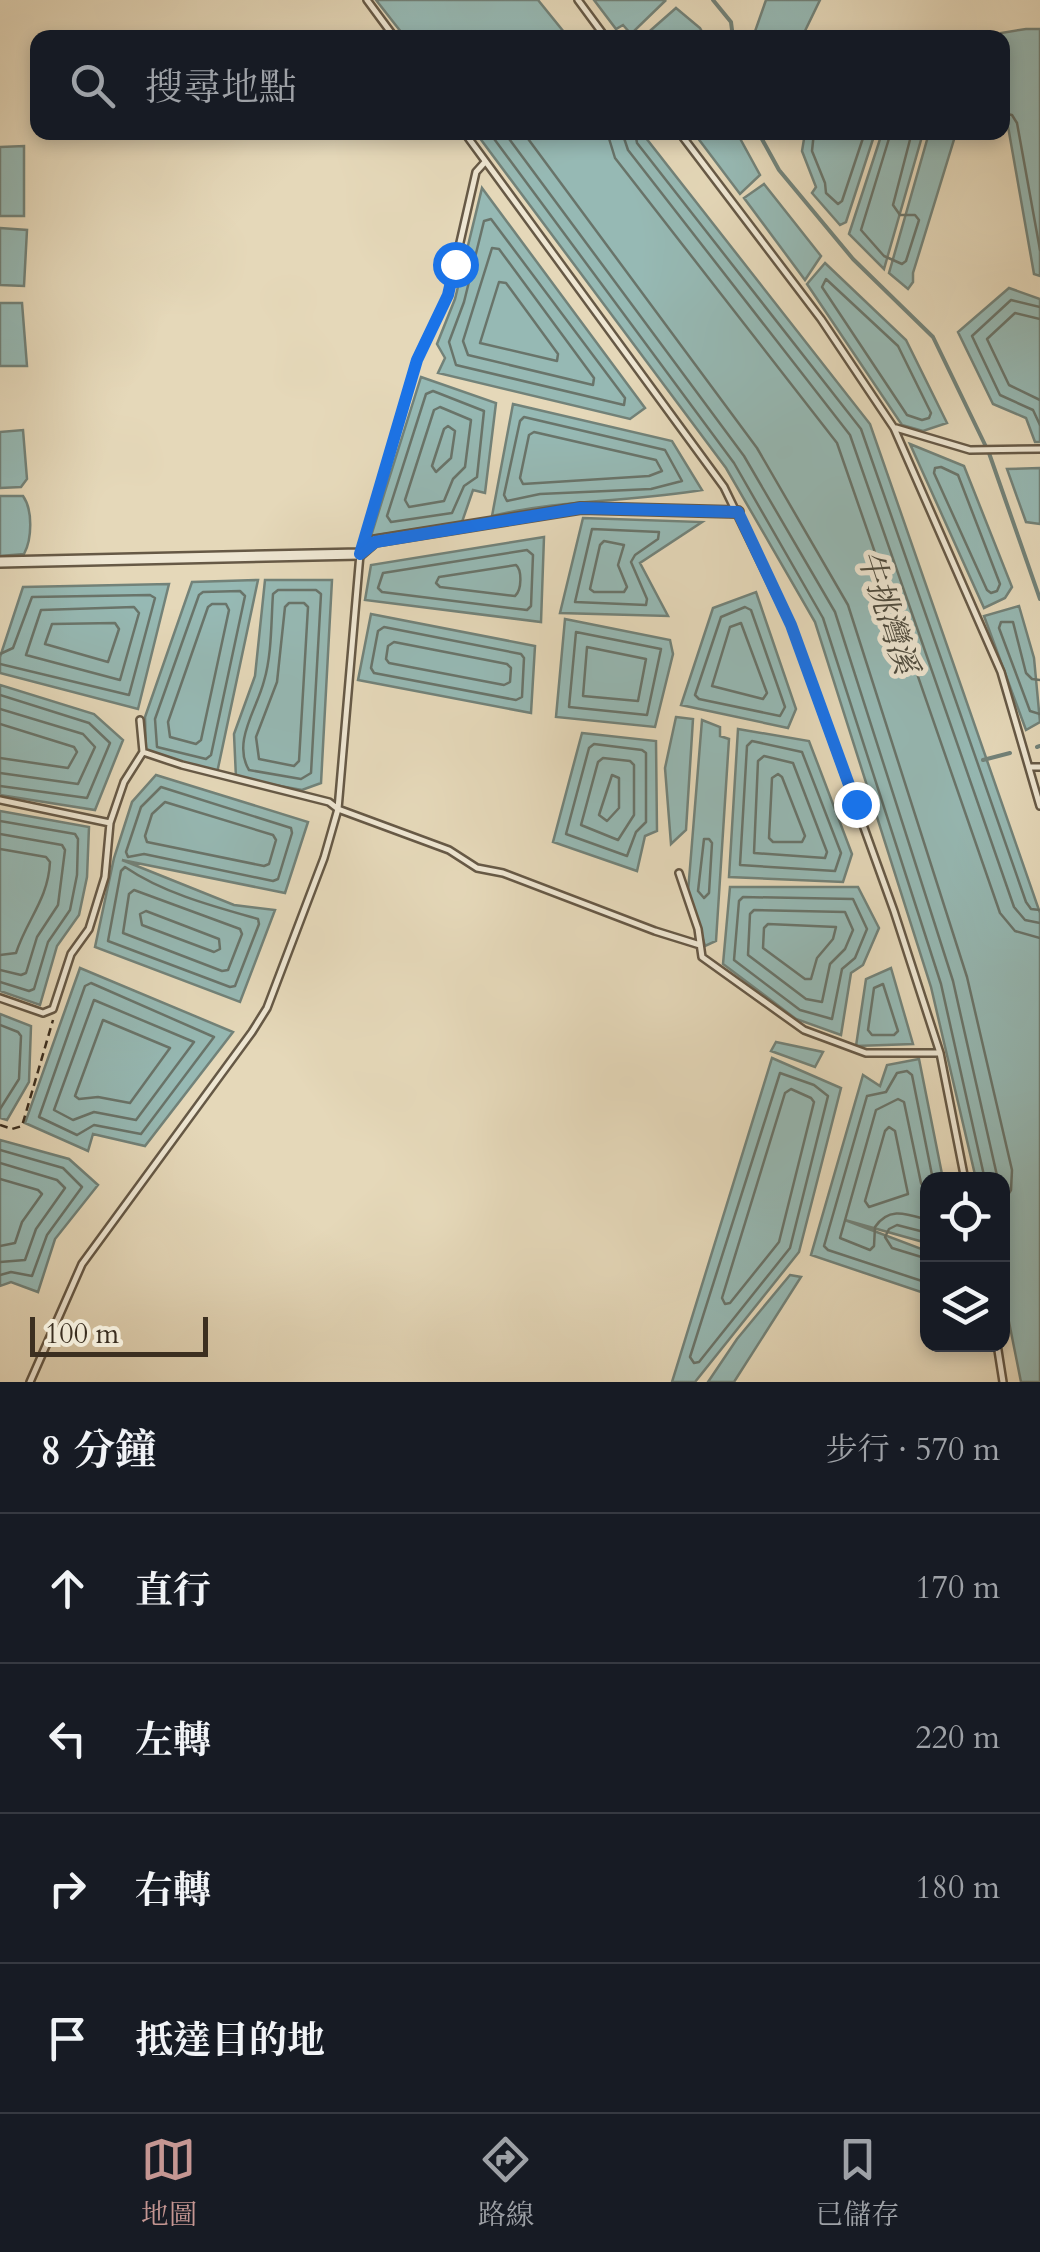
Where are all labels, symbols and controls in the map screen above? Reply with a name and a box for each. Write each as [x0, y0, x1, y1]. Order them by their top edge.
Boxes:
search box [30, 30, 1010, 140]
icon: search [65, 58, 120, 113]
text: 搜尋地點 [145, 62, 297, 114]
route start [433, 242, 479, 288]
water label: 牛挑灣溪 [846, 544, 929, 683]
route end [834, 782, 880, 828]
map controls [920, 1172, 1010, 1352]
button: locate [920, 1172, 1010, 1262]
button: layers [920, 1262, 1010, 1352]
scale bar [30, 1312, 208, 1356]
text: 100 m [45, 1315, 119, 1353]
text: 8 分鐘 [40, 1422, 157, 1479]
text: 步行 · 570 m [826, 1428, 1000, 1472]
icon: ahead [40, 1561, 95, 1616]
text: 直行 [135, 1565, 211, 1617]
text: 170 m [915, 1566, 1000, 1610]
icon: left [40, 1711, 95, 1766]
text: 左轉 [135, 1715, 211, 1767]
text: 220 m [915, 1716, 1000, 1760]
icon: right [40, 1861, 95, 1916]
text: 右轉 [135, 1865, 211, 1917]
text: 180 m [915, 1866, 1000, 1910]
icon: arrive [40, 2011, 95, 2066]
text: 抵達目的地 [135, 2015, 325, 2067]
tab: 地圖 [141, 2132, 197, 2234]
tab: 路線 [478, 2132, 534, 2234]
tab: 已儲存 [815, 2132, 899, 2234]

